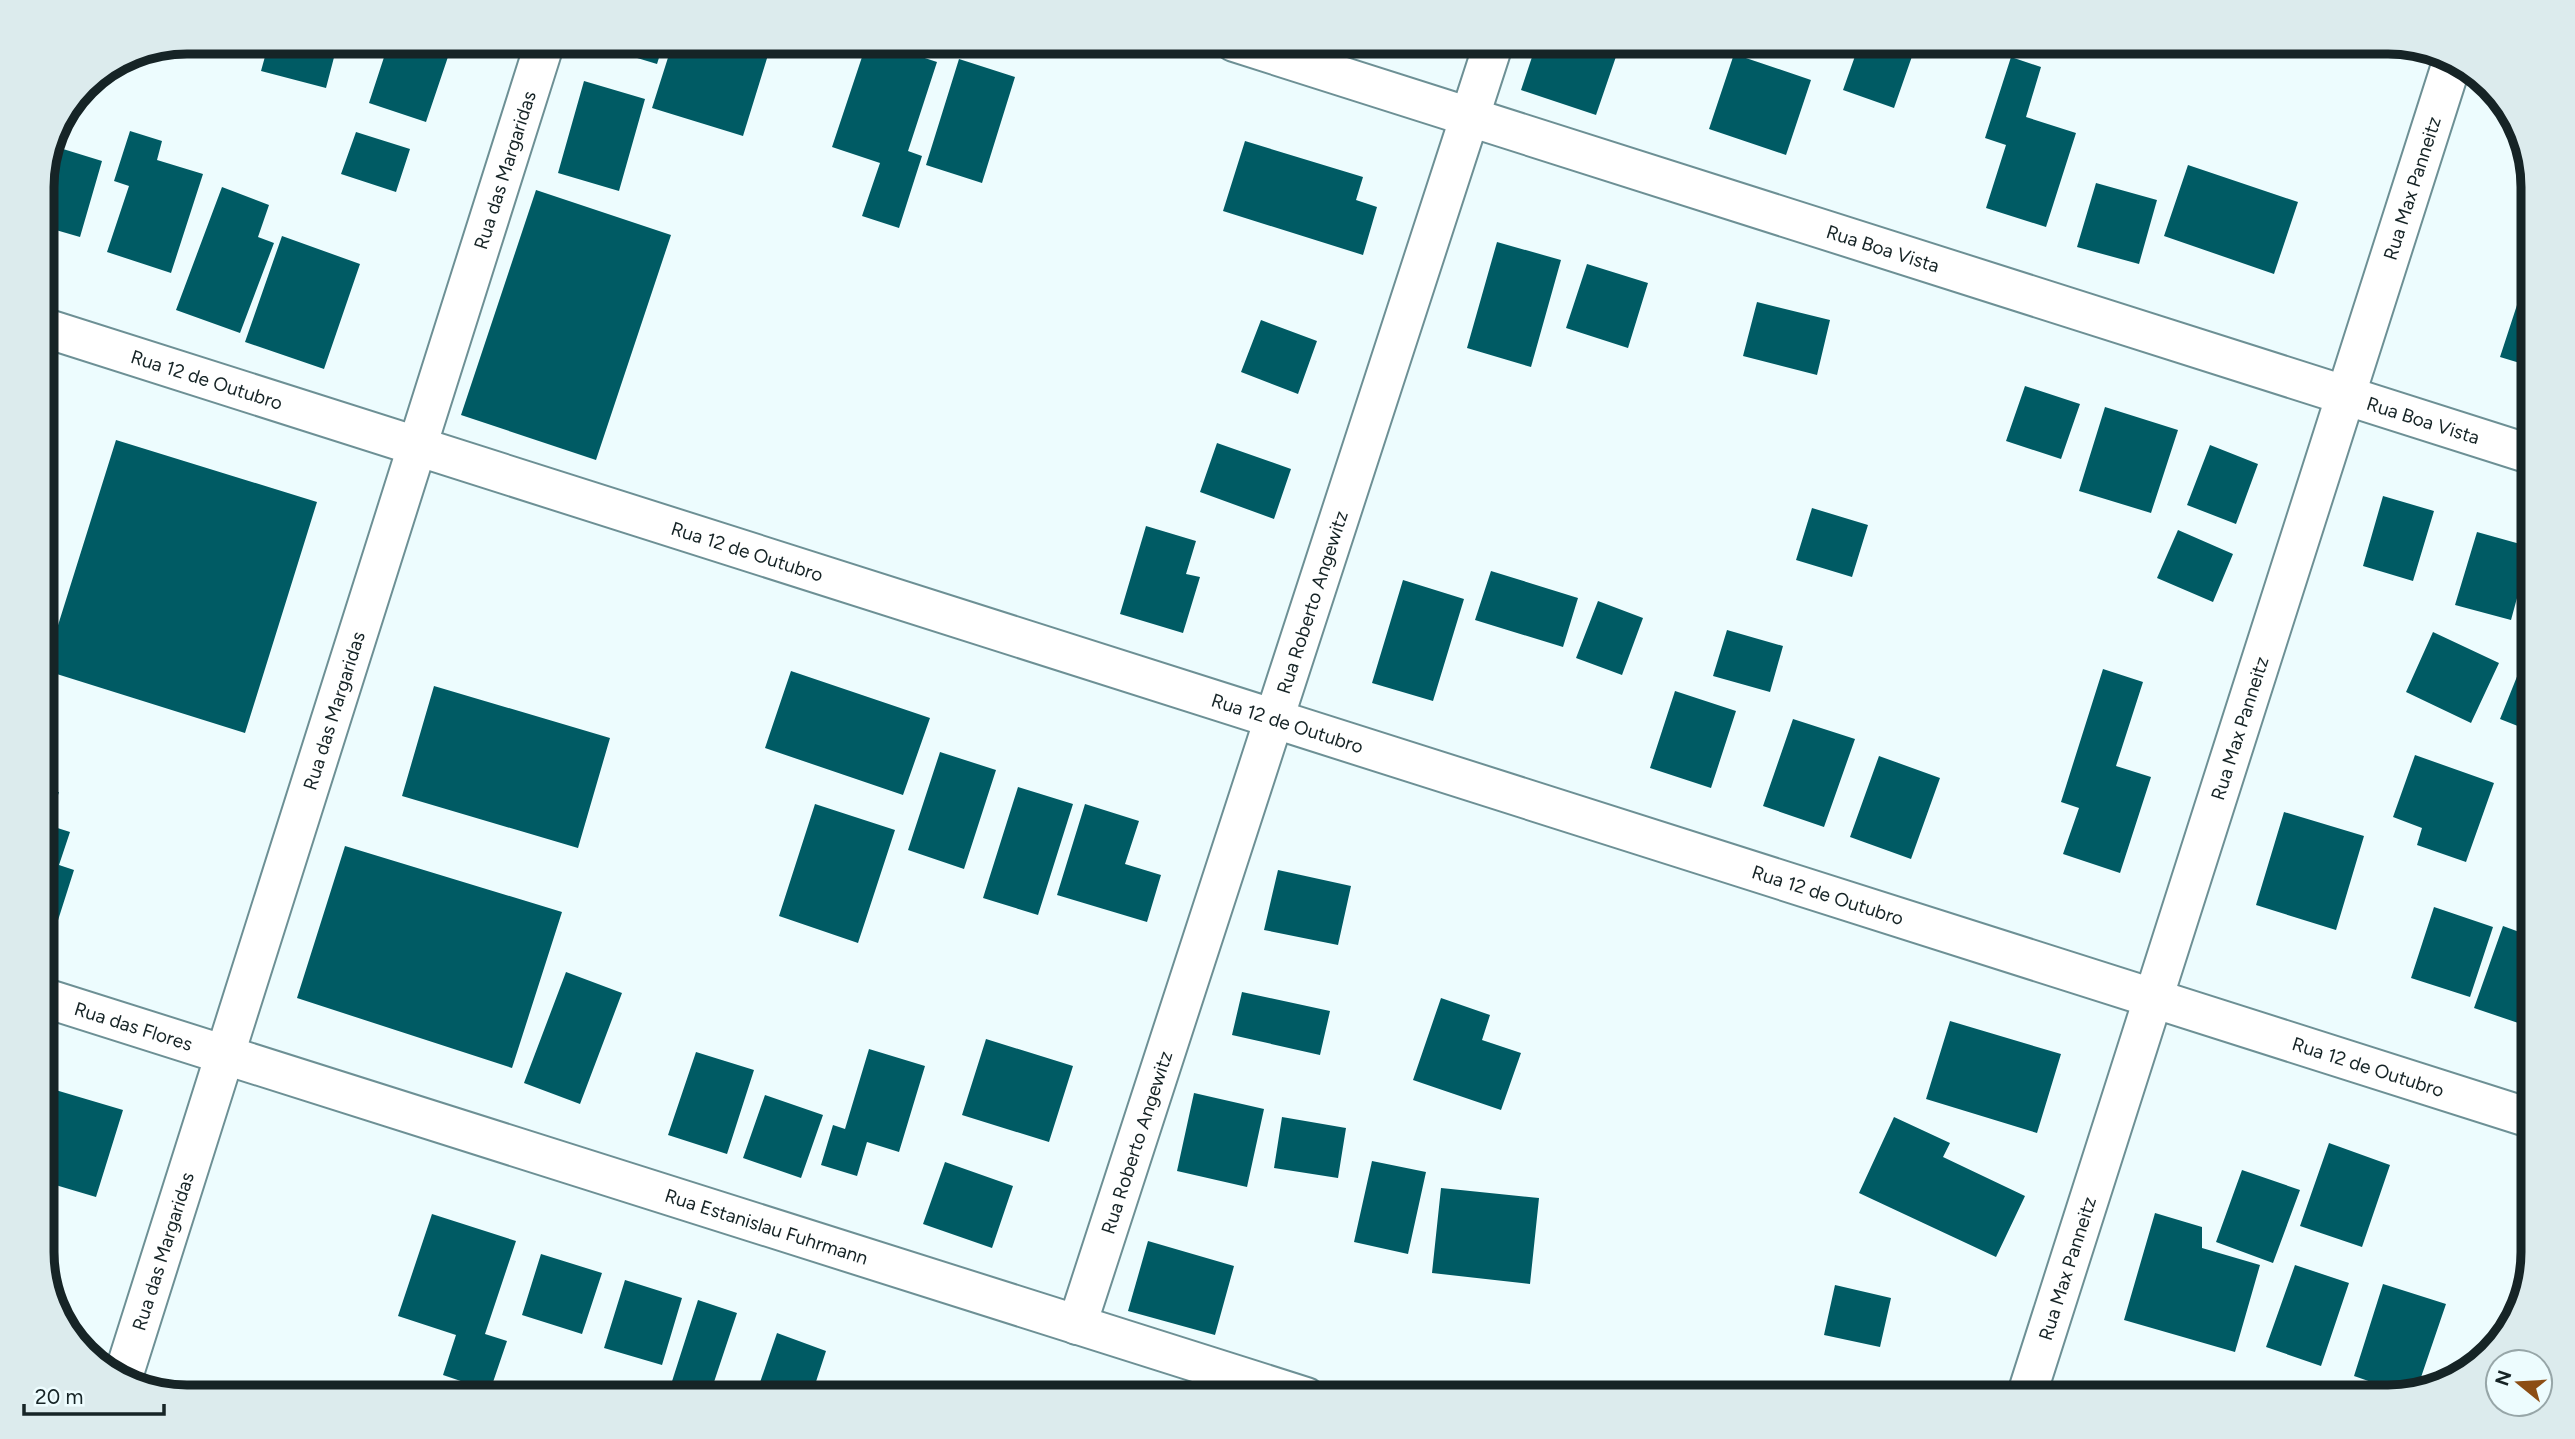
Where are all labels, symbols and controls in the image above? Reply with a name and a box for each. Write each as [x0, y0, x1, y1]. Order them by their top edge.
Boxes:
street label: Rua das Margaridas [469, 88, 541, 252]
street label: Rua Max Panneitz [2379, 114, 2446, 263]
street label: Rua Boa Vista [1823, 220, 1942, 278]
street label: Rua 12 de Outubro [128, 345, 286, 415]
street label: Rua Boa Vista [2364, 392, 2483, 449]
street label: Rua Roberto Angewitz [1272, 508, 1353, 697]
street label: Rua 12 de Outubro [668, 517, 826, 587]
street label: Rua das Margaridas [298, 629, 370, 793]
street label: Rua Max Panneitz [2206, 654, 2274, 803]
street label: Rua 12 de Outubro [1209, 689, 1366, 758]
street label: Rua 12 de Outubro [1749, 860, 1907, 930]
street label: Rua das Flores [71, 997, 195, 1056]
street label: Rua 12 de Outubro [2289, 1032, 2447, 1102]
street label: Rua Roberto Angewitz [1096, 1048, 1177, 1237]
street label: Rua das Margaridas [127, 1169, 199, 1334]
street label: Rua Estanislau Fuhrmann [662, 1184, 871, 1270]
street label: Rua Max Panneitz [2034, 1194, 2101, 1343]
north arrow [2484, 1348, 2554, 1418]
text: N [2490, 1367, 2517, 1388]
scale bar [24, 1372, 164, 1416]
text: 20 m [35, 1384, 83, 1409]

